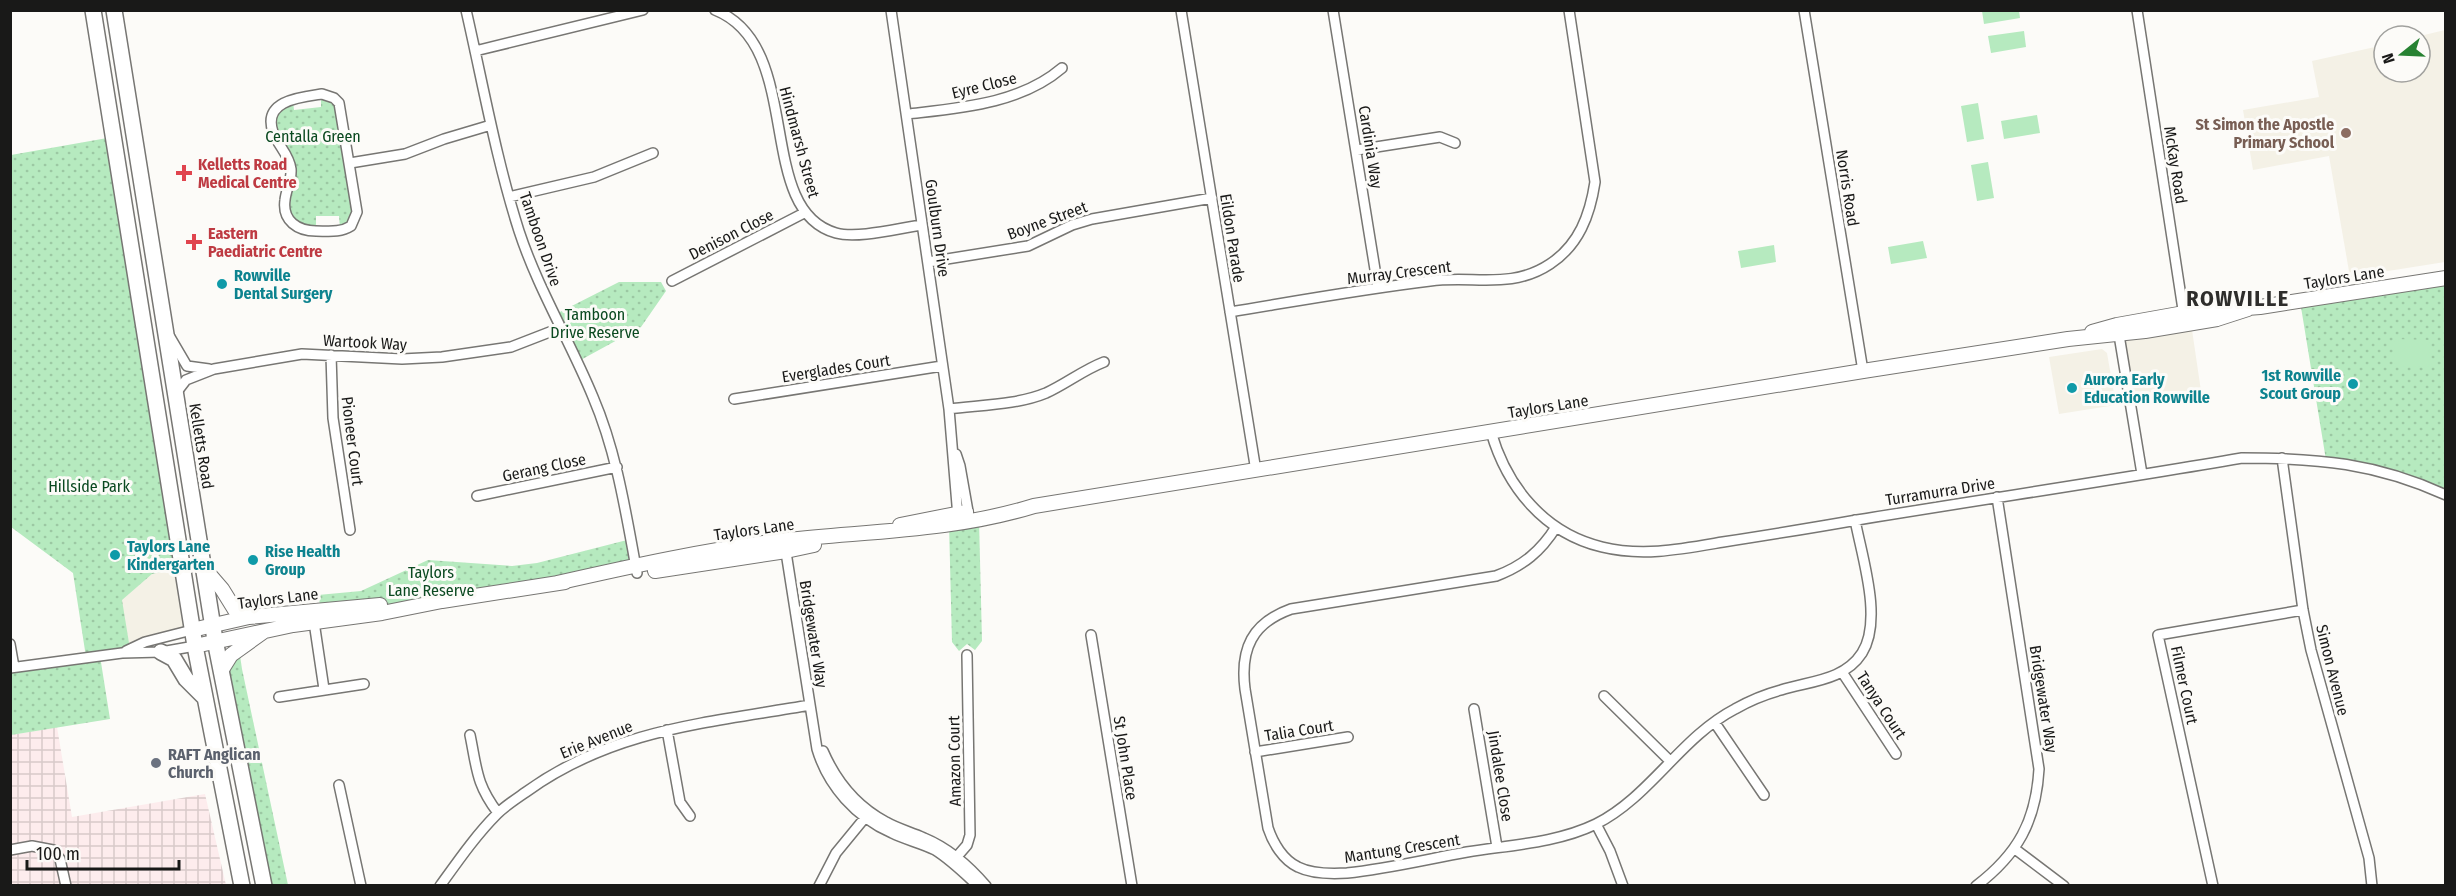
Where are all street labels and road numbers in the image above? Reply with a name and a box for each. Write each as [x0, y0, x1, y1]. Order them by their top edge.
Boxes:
street label: Eyre Close [950, 68, 1019, 103]
street label: Hindmarsh Street [776, 84, 824, 201]
street label: Cardinia Way [1355, 104, 1387, 191]
street label: McKay Road [2160, 125, 2191, 205]
street label: Norris Road [1832, 149, 1863, 228]
street label: Goulburn Drive [921, 178, 954, 278]
street label: Tamboon Drive [516, 190, 566, 289]
street label: Eildon Parade [1216, 192, 1249, 284]
street label: Boyne Street [1005, 197, 1090, 244]
street label: Denison Close [686, 205, 777, 264]
street label: Murray Crescent [1346, 257, 1453, 288]
street label: Taylors Lane [2303, 262, 2386, 293]
street label: Wartook Way [322, 331, 408, 354]
street label: Everglades Court [781, 350, 892, 386]
street label: Taylors Lane [1507, 391, 1590, 422]
street label: Pioneer Court [338, 395, 367, 488]
street label: Kelletts Road [185, 402, 218, 490]
street label: Gerang Close [501, 449, 588, 486]
street label: Turramurra Drive [1884, 473, 1996, 510]
street label: Taylors Lane [713, 514, 796, 545]
street label: Bridgewater Way [796, 579, 832, 690]
street label: Taylors Lane [237, 584, 320, 613]
street label: Simon Avenue [2312, 623, 2353, 718]
street label: Bridgewater Way [2026, 644, 2062, 755]
street label: Filmer Court [2167, 644, 2202, 727]
street label: Tanya Court [1853, 668, 1911, 743]
street label: Amazon Court [944, 715, 965, 807]
street label: St John Place [1109, 715, 1142, 802]
street label: Erie Avenue [557, 716, 635, 763]
street label: Talia Court [1263, 716, 1336, 745]
street label: Jindalee Close [1484, 729, 1517, 823]
street label: Mantung Crescent [1343, 830, 1462, 867]

